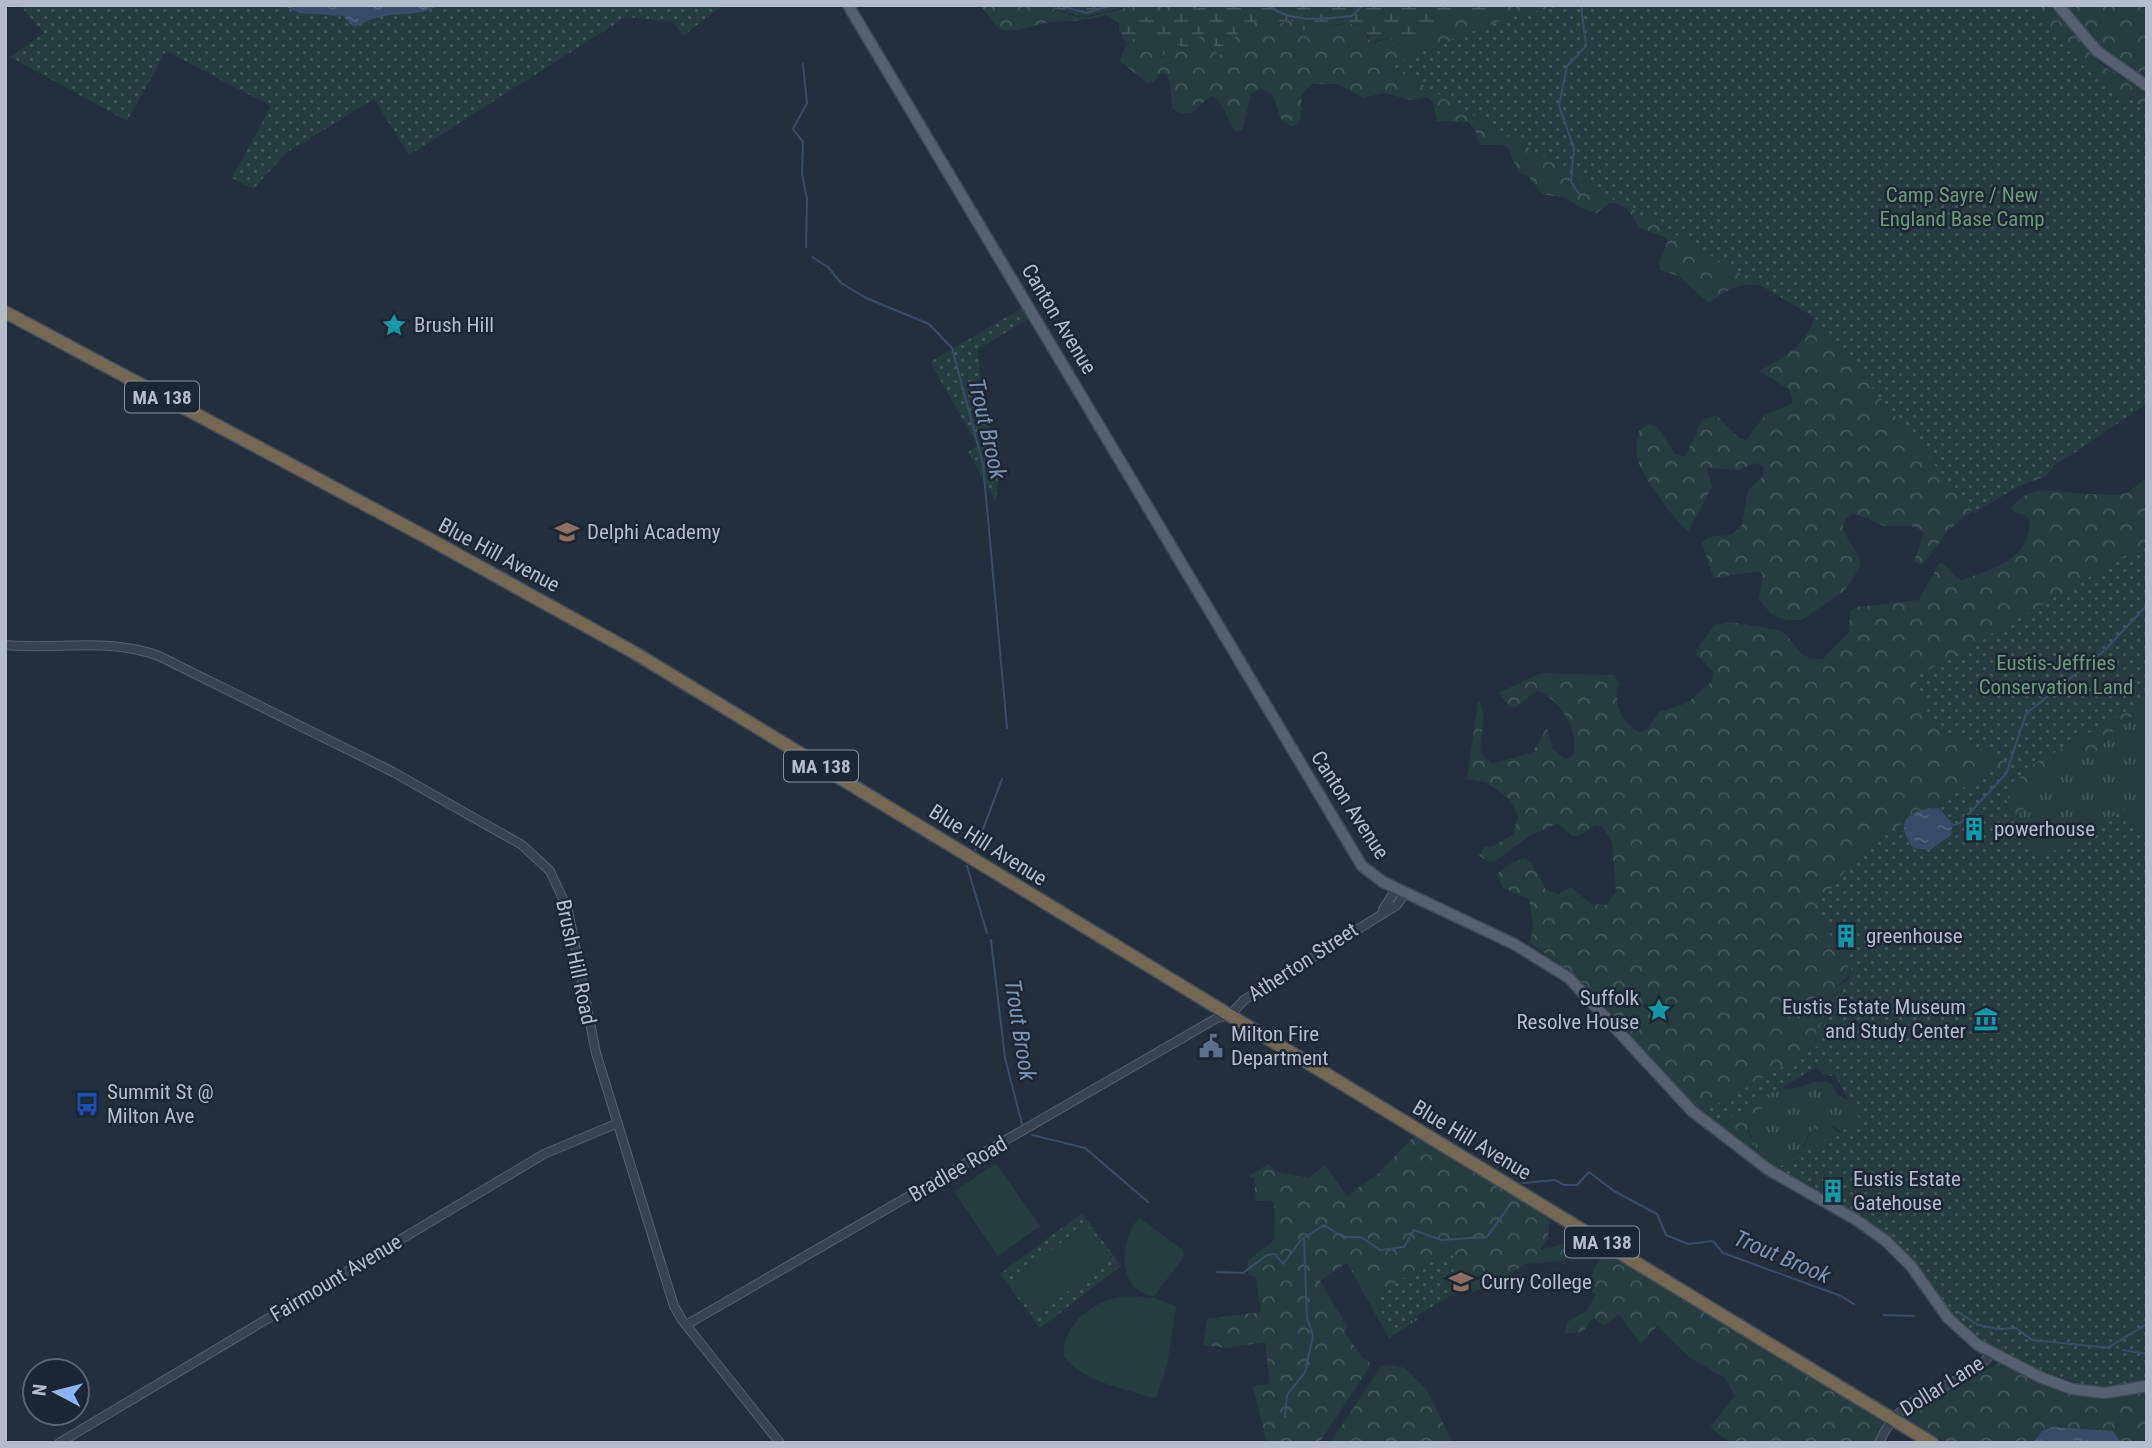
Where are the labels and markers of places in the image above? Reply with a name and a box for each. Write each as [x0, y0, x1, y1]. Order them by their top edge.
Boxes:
place icon: Brush Hill [380, 311, 408, 339]
place label: Brush Hill [414, 313, 494, 337]
school or university icon: Delphi Academy [553, 518, 581, 546]
place label: Delphi Academy [587, 520, 721, 544]
building icon: powerhouse [1960, 815, 1988, 843]
place label: powerhouse [1994, 817, 2095, 841]
building icon: greenhouse [1832, 922, 1860, 950]
place label: greenhouse [1866, 924, 1963, 948]
place label: Suffolk Resolve House [1516, 986, 1640, 1034]
place label: Eustis Estate Museum and Study Center [1782, 995, 1966, 1043]
place icon: Suffolk Resolve House [1645, 996, 1673, 1024]
museum icon: Eustis Estate Museum and Study Center [1972, 1005, 2000, 1033]
place label: Milton Fire Department [1231, 1022, 1328, 1070]
public building icon: Milton Fire Department [1197, 1032, 1225, 1060]
place label: Summit St @ Milton Ave [107, 1080, 214, 1128]
bus stop icon: Summit St @ Milton Ave [73, 1090, 101, 1118]
place label: Eustis Estate Gatehouse [1853, 1167, 1961, 1215]
building icon: Eustis Estate Gatehouse [1819, 1177, 1847, 1205]
school or university icon: Curry College [1447, 1268, 1475, 1296]
place label: Curry College [1481, 1270, 1592, 1294]

